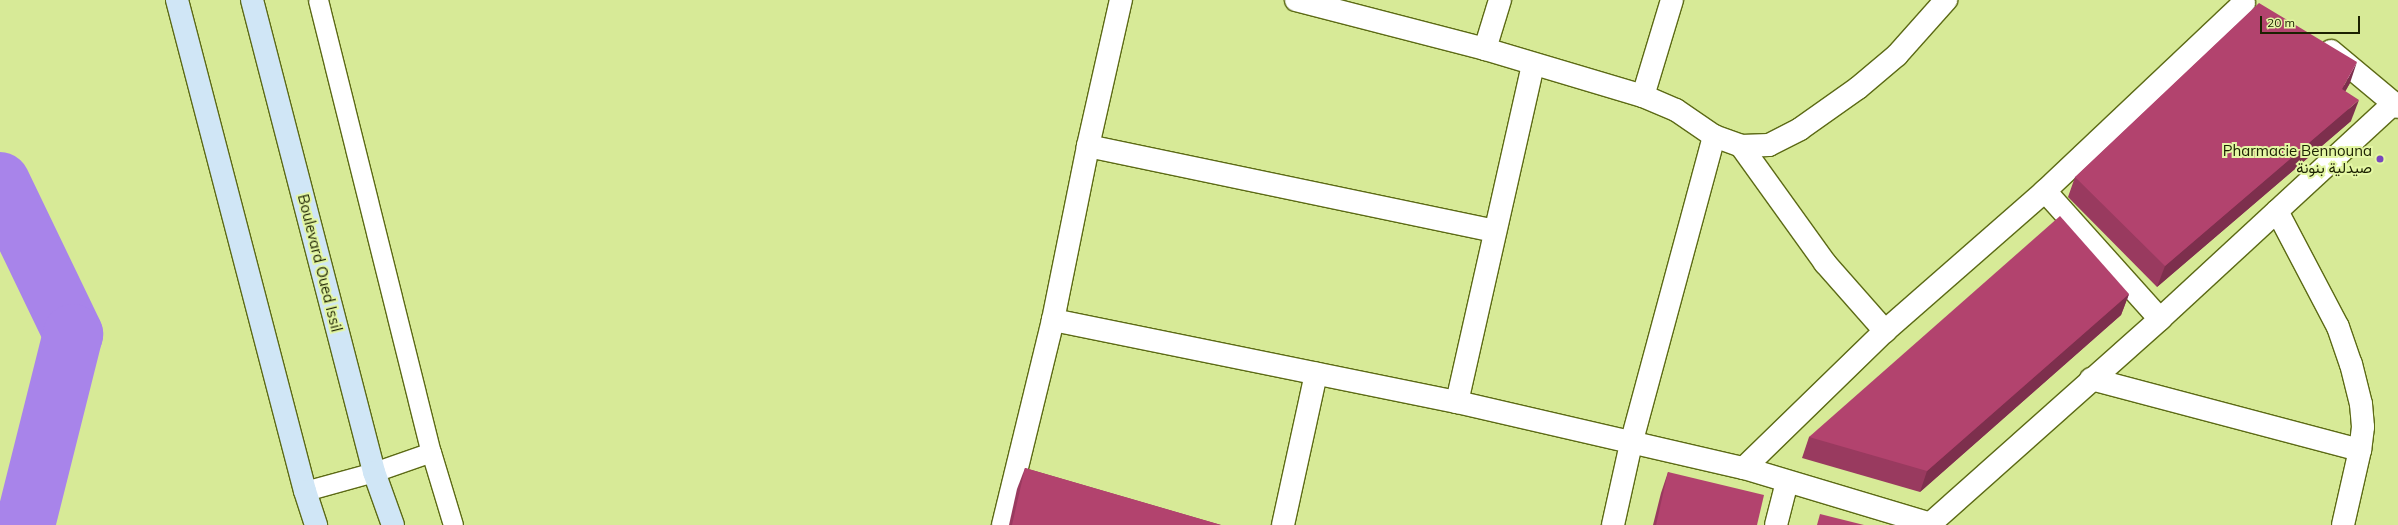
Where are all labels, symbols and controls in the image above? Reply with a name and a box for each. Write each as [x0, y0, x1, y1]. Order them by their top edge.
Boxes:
scale bar [2262, 8, 2362, 34]
text: 20 m [2267, 15, 2295, 30]
place label: Pharmacie Bennouna صيدلية بنونة [2223, 141, 2372, 176]
marker: Pharmacie Bennouna صيدلية بنونة [2375, 154, 2385, 164]
street label: Boulevard Oued Issil [294, 192, 346, 334]

